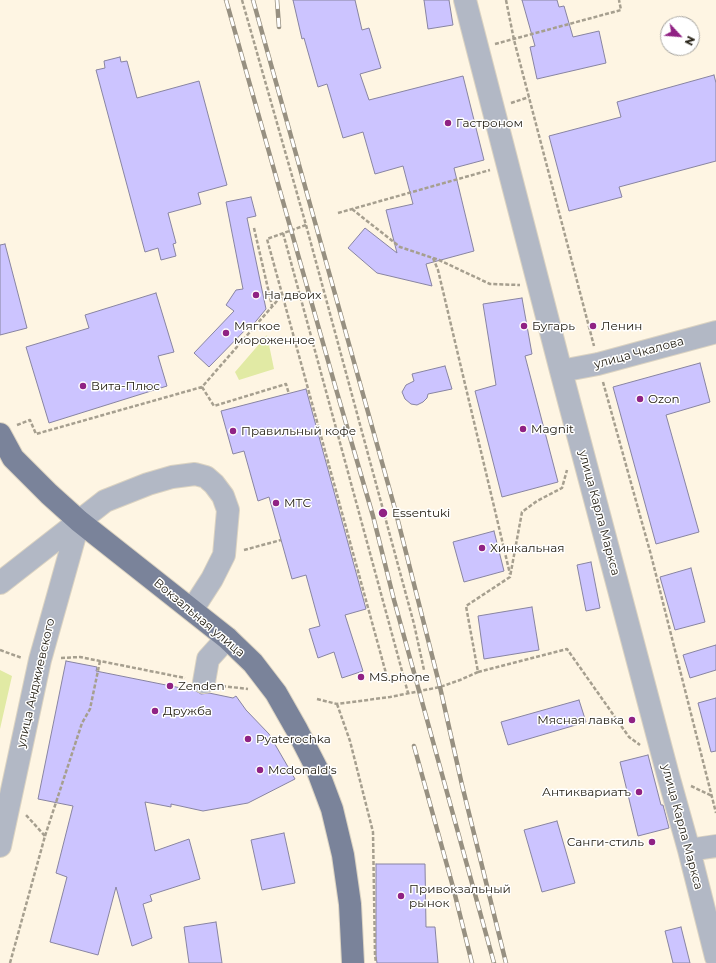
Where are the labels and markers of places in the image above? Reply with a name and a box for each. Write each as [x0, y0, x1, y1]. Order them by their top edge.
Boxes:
place label: Гастроном [456, 116, 523, 130]
marker: Гастроном [443, 118, 453, 128]
place label: На двоих [264, 288, 321, 302]
marker: На двоих [251, 290, 261, 300]
place label: Мягкое мороженное [234, 319, 315, 347]
place label: Бугарь [532, 319, 575, 333]
place label: Ленин [601, 319, 642, 333]
marker: Бугарь [519, 321, 529, 331]
marker: Ленин [588, 321, 598, 331]
marker: Мягкое мороженное [221, 328, 231, 338]
place label: Вита-Плюс [91, 379, 160, 393]
marker: Вита-Плюс [78, 381, 88, 391]
place label: Ozon [648, 392, 680, 406]
marker: Ozon [635, 394, 645, 404]
place label: Magnit [531, 422, 574, 436]
place label: Правильный кофе [241, 424, 356, 438]
marker: Magnit [518, 424, 528, 434]
marker: Правильный кофе [228, 426, 238, 436]
place label: МТС [284, 496, 311, 510]
marker: МТС [271, 498, 281, 508]
place label: Essentuki [392, 506, 450, 520]
marker: Essentuki [377, 507, 389, 519]
place label: Хинкальная [490, 541, 565, 555]
marker: Хинкальная [477, 543, 487, 553]
place label: MS.phone [369, 670, 430, 684]
marker: MS.phone [356, 672, 366, 682]
place label: Zenden [178, 679, 224, 693]
marker: Zenden [165, 681, 175, 691]
place label: Дружба [163, 704, 212, 718]
marker: Дружба [150, 706, 160, 716]
place label: Мясная лавка [537, 713, 624, 727]
marker: Мясная лавка [627, 715, 637, 725]
place label: Pyaterochka [256, 732, 331, 746]
marker: Pyaterochka [243, 734, 253, 744]
place label: Mcdonald's [268, 763, 337, 777]
marker: Mcdonald's [255, 765, 265, 775]
place label: Антиквариатъ [542, 785, 631, 799]
marker: Антиквариатъ [634, 787, 644, 797]
place label: Санги-стиль [567, 835, 644, 849]
marker: Санги-стиль [647, 837, 657, 847]
place label: Привокзальный рынок [409, 882, 511, 910]
marker: Привокзальный рынок [396, 891, 406, 901]

